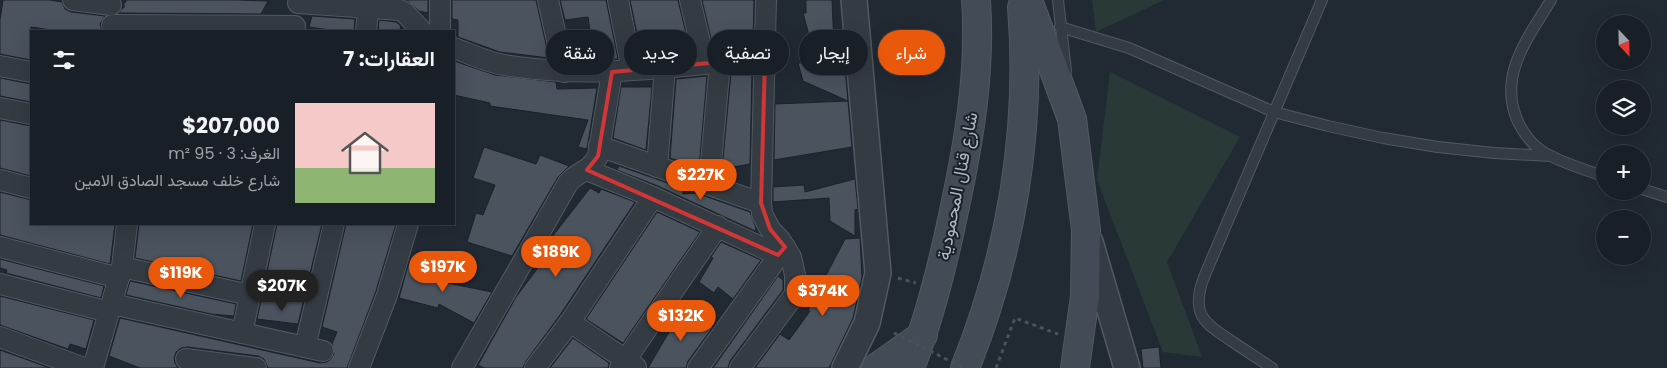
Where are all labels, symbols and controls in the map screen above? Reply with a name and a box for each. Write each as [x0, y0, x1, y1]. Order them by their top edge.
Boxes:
north arrow [1596, 15, 1651, 70]
map controls [1596, 15, 1651, 265]
chip: شقة [546, 30, 614, 75]
chip: جديد [624, 30, 697, 75]
chip: تصفية [707, 30, 789, 75]
chip: إيجار [799, 30, 868, 75]
chip: شراء [878, 30, 945, 75]
text: العقارات: 7 [343, 44, 435, 73]
icon: filters [50, 46, 78, 74]
button: layers [1596, 80, 1651, 135]
street label: شارع قنال المحمودية [930, 110, 984, 262]
text: $207,000 [182, 111, 280, 140]
icon: home [335, 123, 395, 183]
text: الغرف: 3 · 95 m² [168, 142, 280, 165]
button: + [1596, 145, 1651, 200]
pin: $227K [666, 158, 736, 201]
text: $227K [677, 163, 725, 186]
text: شارع خلف مسجد الصادق الامين [74, 169, 280, 192]
button: − [1596, 210, 1651, 265]
pin: $189K [521, 236, 591, 278]
text: $189K [532, 240, 580, 263]
pin: $197K [408, 250, 478, 293]
text: $197K [420, 255, 466, 278]
pin: $119K [146, 256, 216, 299]
text: $119K [159, 261, 203, 284]
pin: $207K [247, 270, 317, 312]
text: $207K [257, 274, 307, 297]
pin: $374K [788, 274, 858, 317]
text: $374K [798, 279, 848, 302]
pin: $132K [646, 300, 716, 342]
text: $132K [658, 304, 704, 327]

